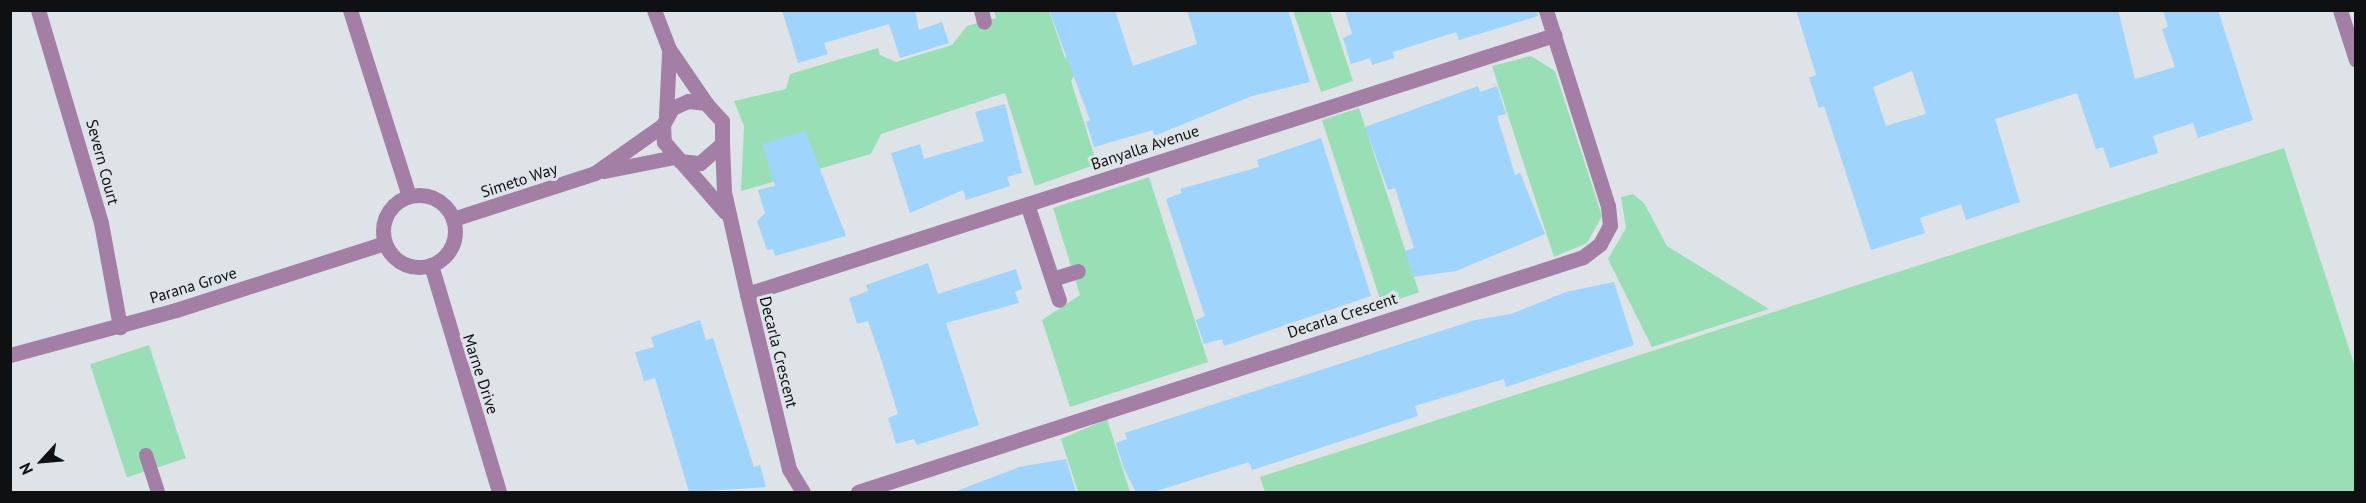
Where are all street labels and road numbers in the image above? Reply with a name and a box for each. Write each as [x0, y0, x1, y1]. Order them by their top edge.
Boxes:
street label: Severn Court [82, 117, 124, 207]
street label: Banyalla Avenue [1088, 120, 1202, 174]
street label: Simeto Way [478, 159, 560, 201]
street label: Parana Grove [147, 263, 239, 307]
street label: Decarla Crescent [1285, 288, 1399, 342]
street label: Decarla Crescent [756, 294, 802, 410]
street label: Marne Drive [459, 332, 503, 416]

